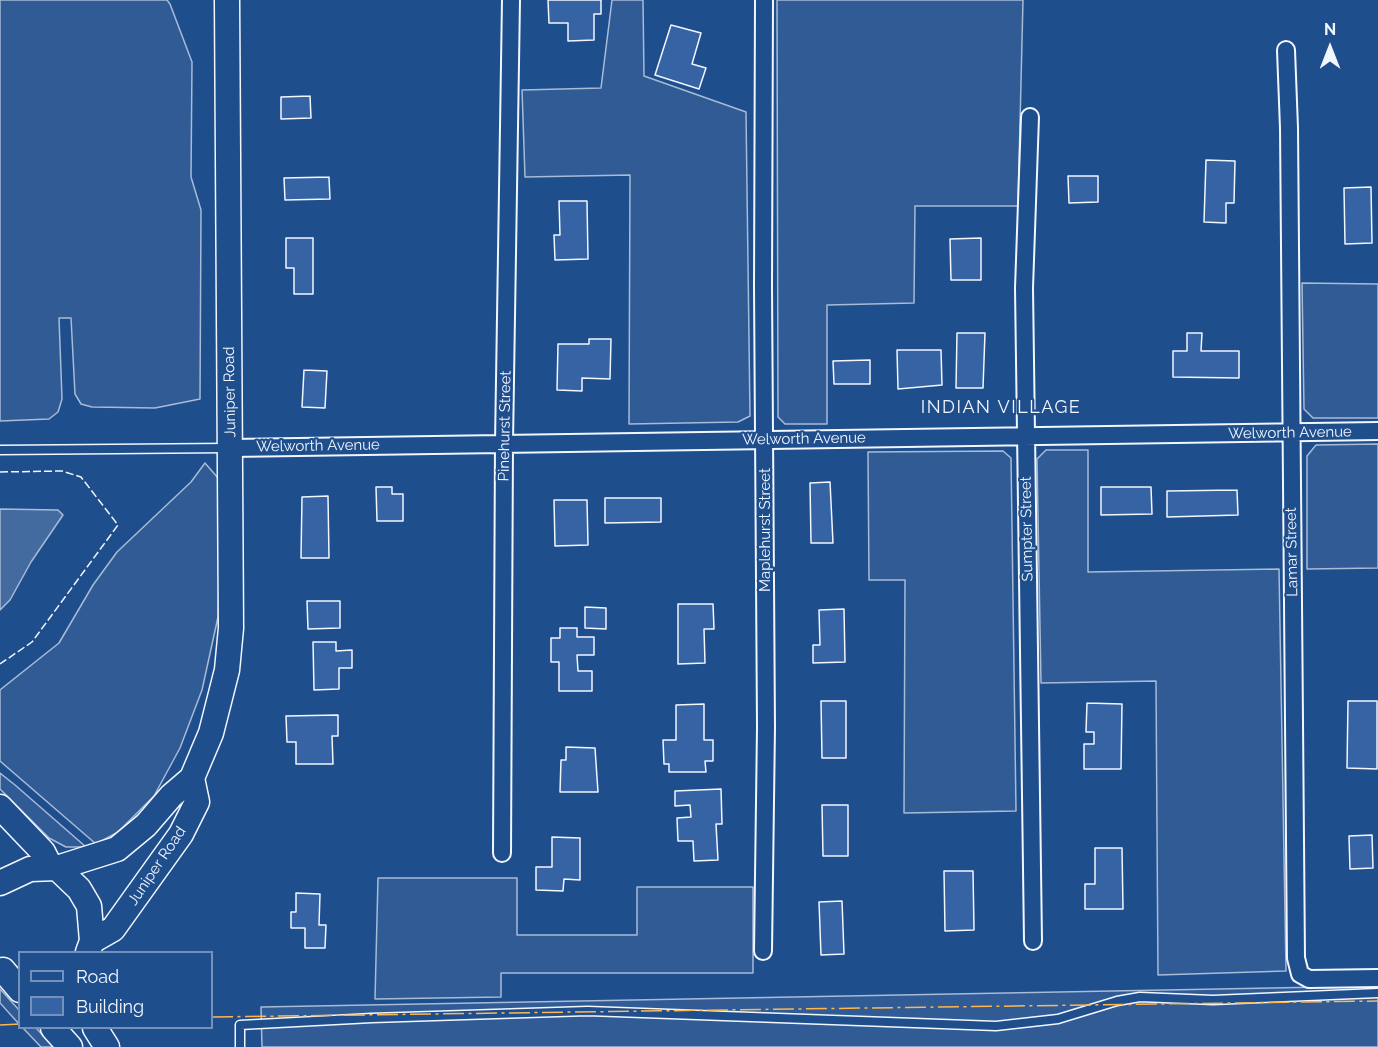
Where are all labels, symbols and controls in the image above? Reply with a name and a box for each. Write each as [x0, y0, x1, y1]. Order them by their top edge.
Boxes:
north arrow [1300, 18, 1360, 78]
text: N [1324, 20, 1336, 39]
street label: Juniper Road [220, 346, 240, 438]
street label: Pinehurst Street [495, 370, 515, 482]
district label: INDIAN VILLAGE [921, 397, 1081, 419]
street label: Welworth Avenue [1228, 423, 1352, 443]
street label: Welworth Avenue [742, 429, 866, 449]
street label: Welworth Avenue [256, 436, 380, 456]
street label: Maplehurst Street [756, 468, 774, 592]
street label: Sumpter Street [1017, 476, 1037, 582]
street label: Lamar Street [1282, 507, 1302, 597]
street label: Juniper Road [124, 823, 190, 909]
legend [18, 951, 213, 1029]
text: Road [76, 966, 119, 987]
text: Building [76, 996, 144, 1017]

